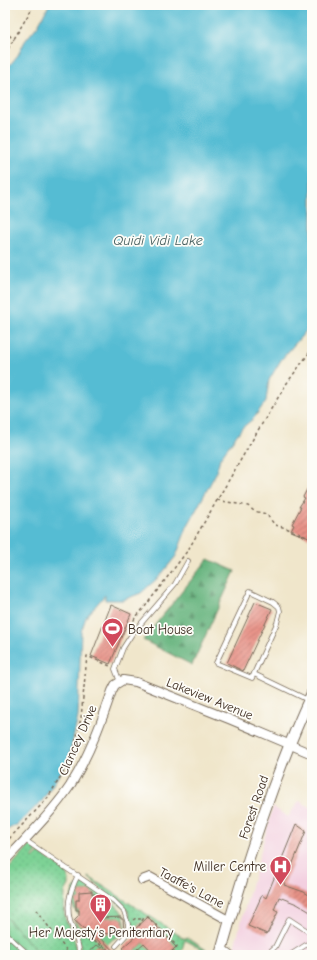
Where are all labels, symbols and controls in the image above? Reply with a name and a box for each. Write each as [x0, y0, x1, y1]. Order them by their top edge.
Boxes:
water label: Quidi Vidi Lake [113, 232, 203, 249]
sports icon: Boat House [99, 616, 125, 649]
place label: Boat House [128, 622, 193, 637]
street label: Lakeview Avenue [164, 674, 256, 723]
street label: Clancey Drive [55, 702, 100, 778]
street label: Forest Road [236, 773, 271, 841]
hospital icon: Miller Centre [268, 853, 294, 886]
place label: Miller Centre [194, 859, 266, 874]
street label: Taaffe's Lane [157, 864, 227, 911]
building icon: Her Majesty’s Penitentiary [88, 891, 114, 924]
place label: Her Majesty’s Penitentiary [29, 925, 173, 940]

